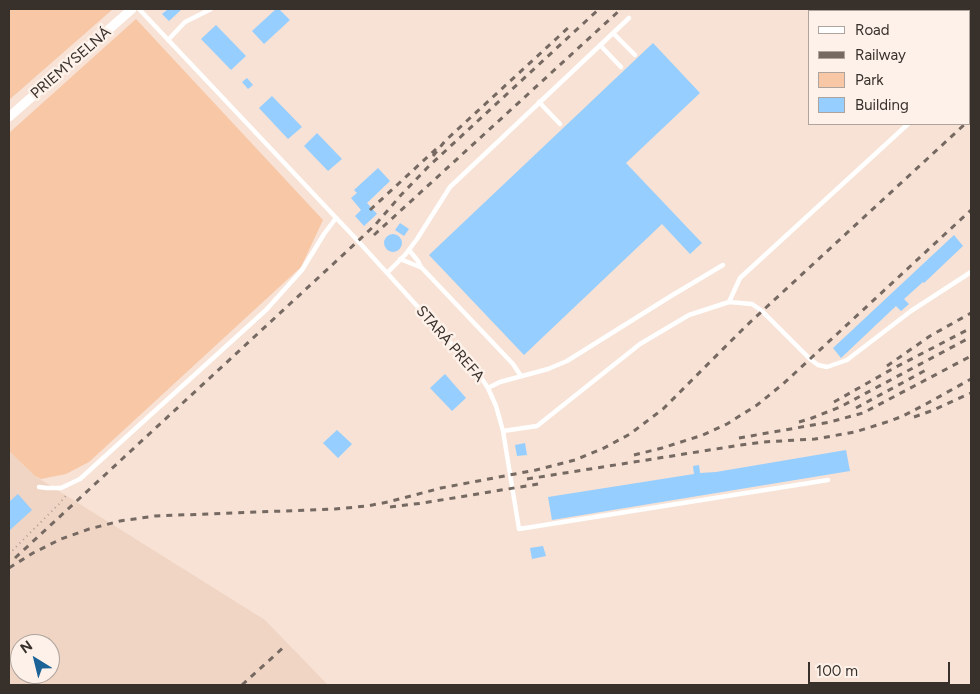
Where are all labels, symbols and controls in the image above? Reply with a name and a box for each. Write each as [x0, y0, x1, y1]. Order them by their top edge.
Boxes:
legend [808, 10, 970, 125]
text: Road [855, 21, 890, 39]
street label: PRIEMYSELNÁ [27, 23, 115, 103]
text: Railway [855, 46, 906, 64]
text: Park [855, 71, 884, 89]
text: Building [855, 96, 909, 114]
street label: STARÁ PREFA [412, 302, 488, 386]
north arrow [10, 634, 60, 684]
text: N [17, 637, 36, 657]
scale bar [810, 652, 952, 684]
text: 100 m [816, 662, 858, 680]

